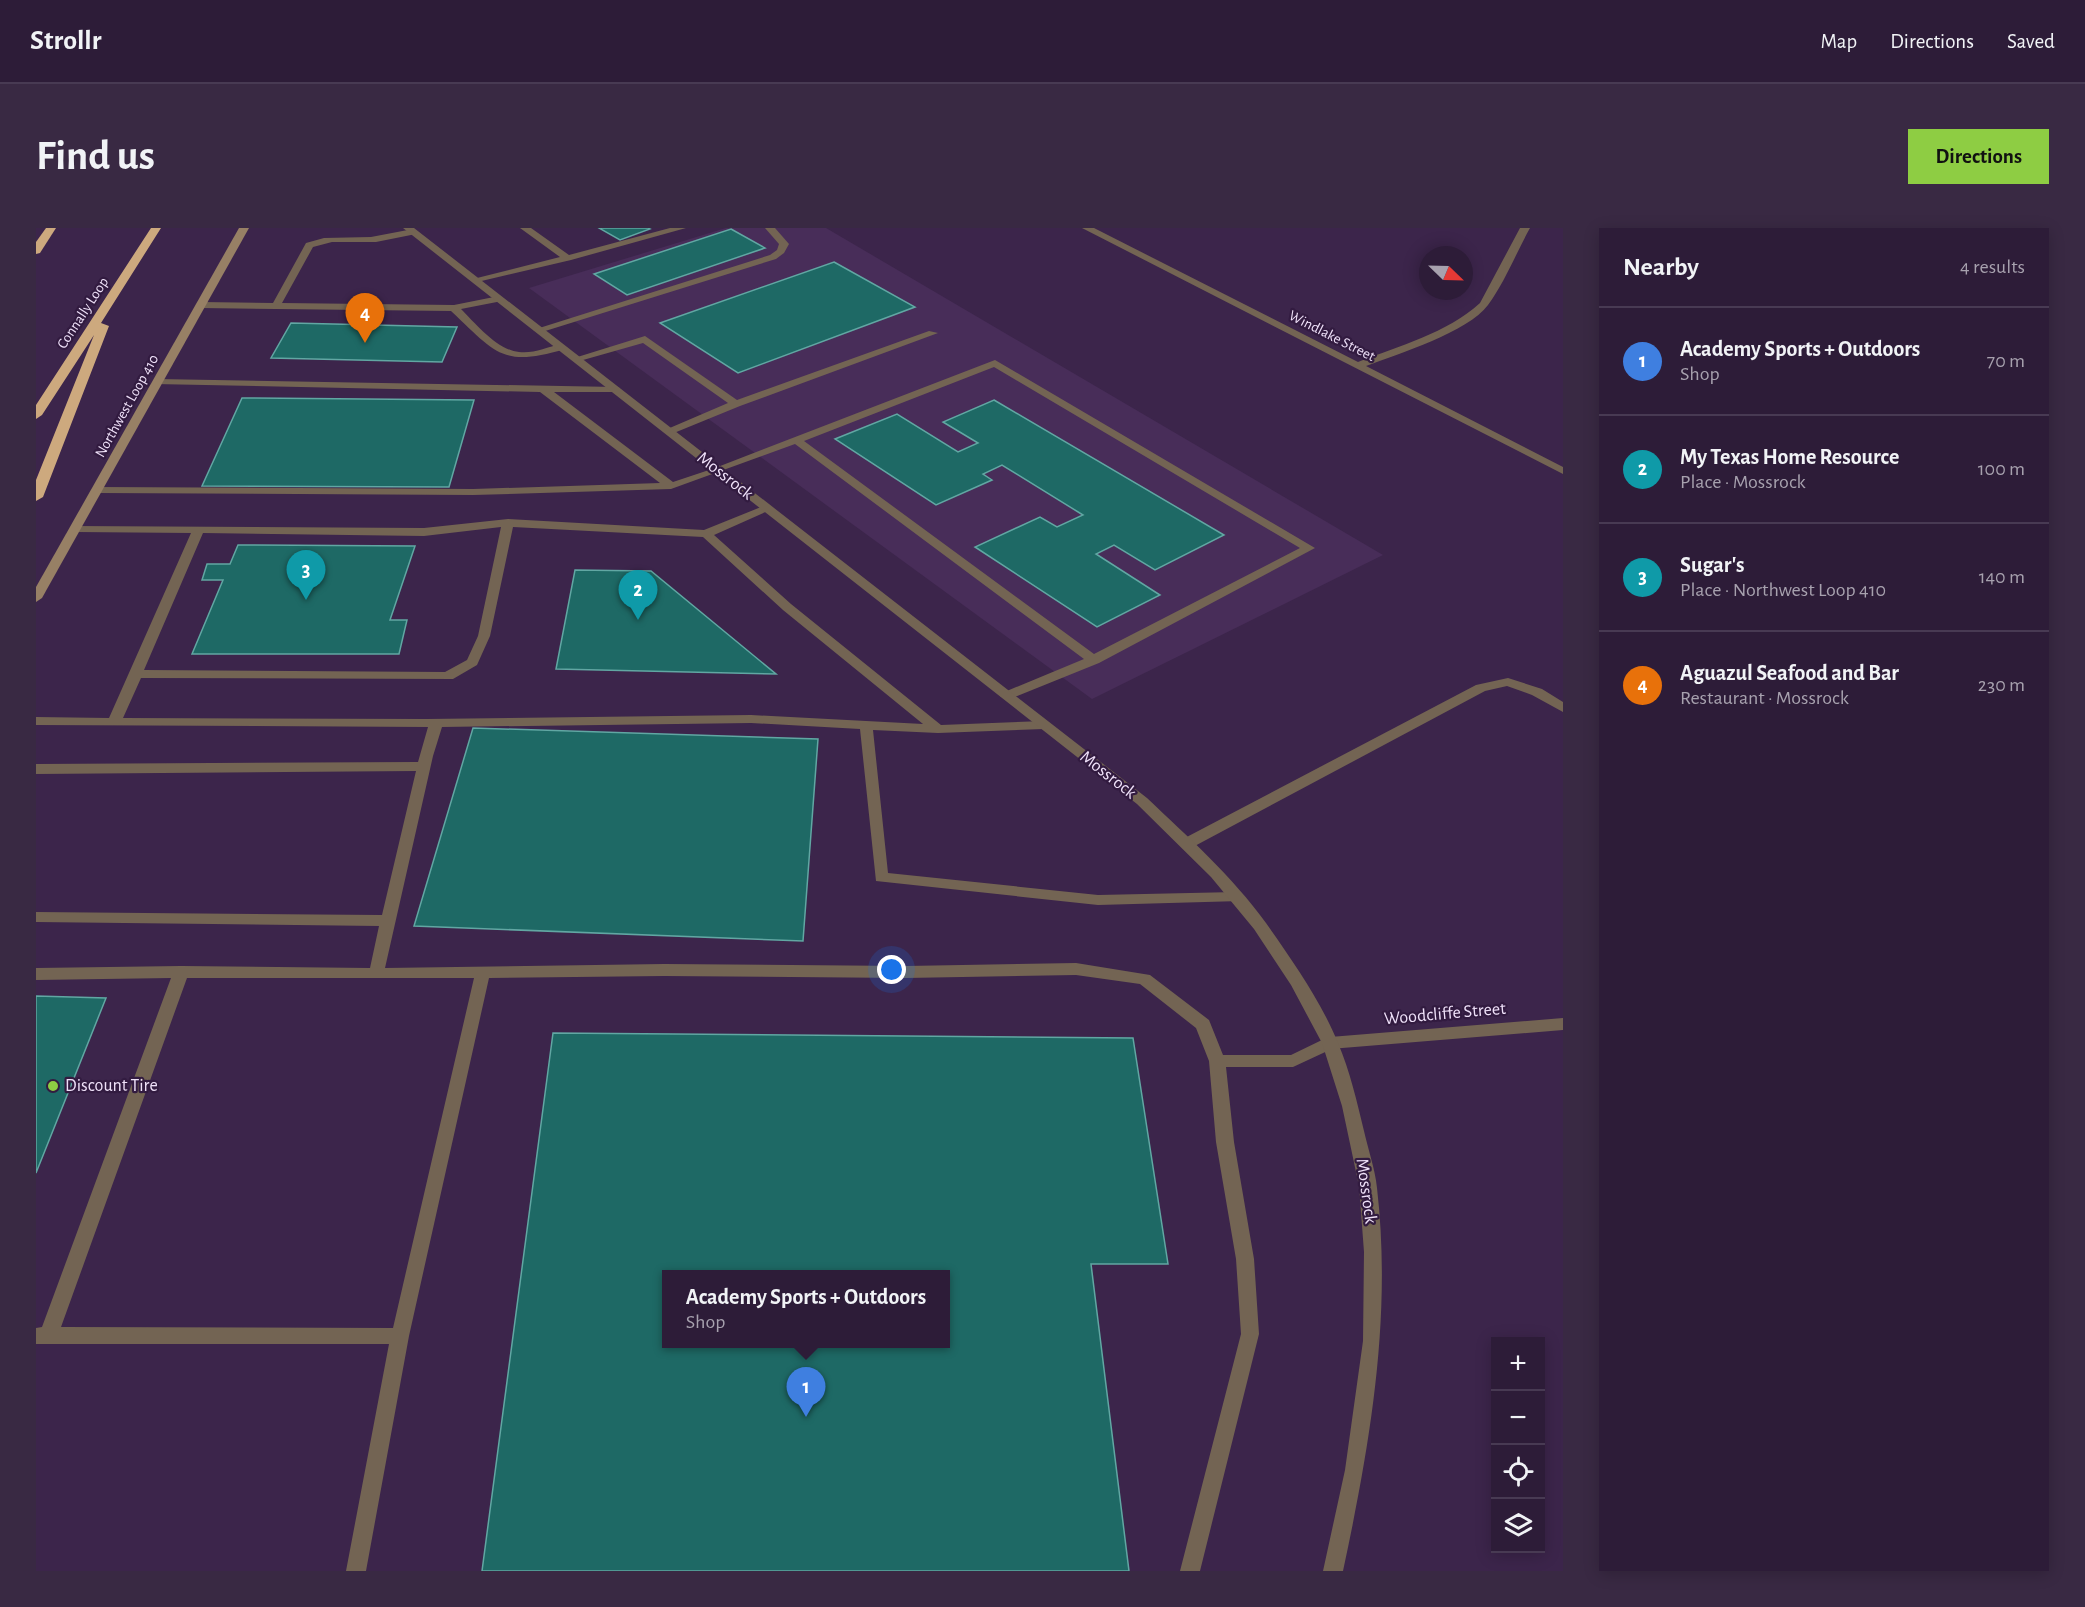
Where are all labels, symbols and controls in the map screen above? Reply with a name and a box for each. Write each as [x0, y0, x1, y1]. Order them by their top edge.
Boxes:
text: Strollr [30, 27, 101, 55]
text: Map [1821, 31, 1857, 52]
text: Directions [1890, 31, 1974, 52]
text: Saved [2007, 31, 2055, 52]
button: Directions [1908, 129, 2049, 184]
text: Find us [36, 135, 155, 177]
north arrow [1419, 246, 1473, 300]
text: Nearby [1623, 254, 1699, 280]
text: 4 results [1960, 257, 2025, 277]
street label: Connally Loop [54, 275, 112, 351]
pin: 4 [346, 294, 384, 343]
street label: Windlake Street [1287, 308, 1378, 364]
text: Academy Sports + Outdoors [1680, 338, 1920, 360]
text: 1 [1639, 351, 1646, 371]
text: 70 m [1987, 351, 2025, 371]
street label: Northwest Loop 410 [93, 352, 161, 460]
text: Shop [1680, 364, 1720, 384]
text: My Texas Home Resource [1680, 446, 1899, 468]
street label: Mossrock [694, 449, 757, 504]
text: 2 [1638, 459, 1647, 479]
text: 100 m [1978, 459, 2025, 479]
text: Place · Mossrock [1680, 472, 1806, 492]
pin: 3 [286, 550, 326, 600]
text: Sugar's [1680, 554, 1744, 576]
text: 3 [1638, 567, 1647, 587]
text: 140 m [1979, 567, 2025, 587]
pin: 2 [618, 570, 658, 620]
text: Place · Northwest Loop 410 [1680, 580, 1886, 600]
text: Aguazul Seafood and Bar [1680, 662, 1899, 684]
text: 4 [1637, 675, 1648, 695]
text: 230 m [1978, 675, 2025, 695]
text: Restaurant · Mossrock [1680, 688, 1849, 708]
street label: Mossrock [1077, 748, 1140, 803]
your location [877, 955, 906, 984]
street label: Woodcliffe Street [1383, 1000, 1507, 1028]
place label: Discount Tire [65, 1077, 158, 1095]
marker: Discount Tire [46, 1079, 60, 1093]
street label: Mossrock [1353, 1157, 1380, 1226]
popup [662, 1270, 950, 1348]
text: Academy Sports + Outdoors [686, 1286, 926, 1308]
text: Shop [686, 1312, 725, 1332]
map controls [1491, 1337, 1545, 1553]
button: + [1491, 1337, 1545, 1391]
pin: 1 [786, 1368, 826, 1417]
button: − [1491, 1391, 1545, 1445]
button: locate [1491, 1445, 1545, 1499]
button: layers [1491, 1499, 1545, 1553]

